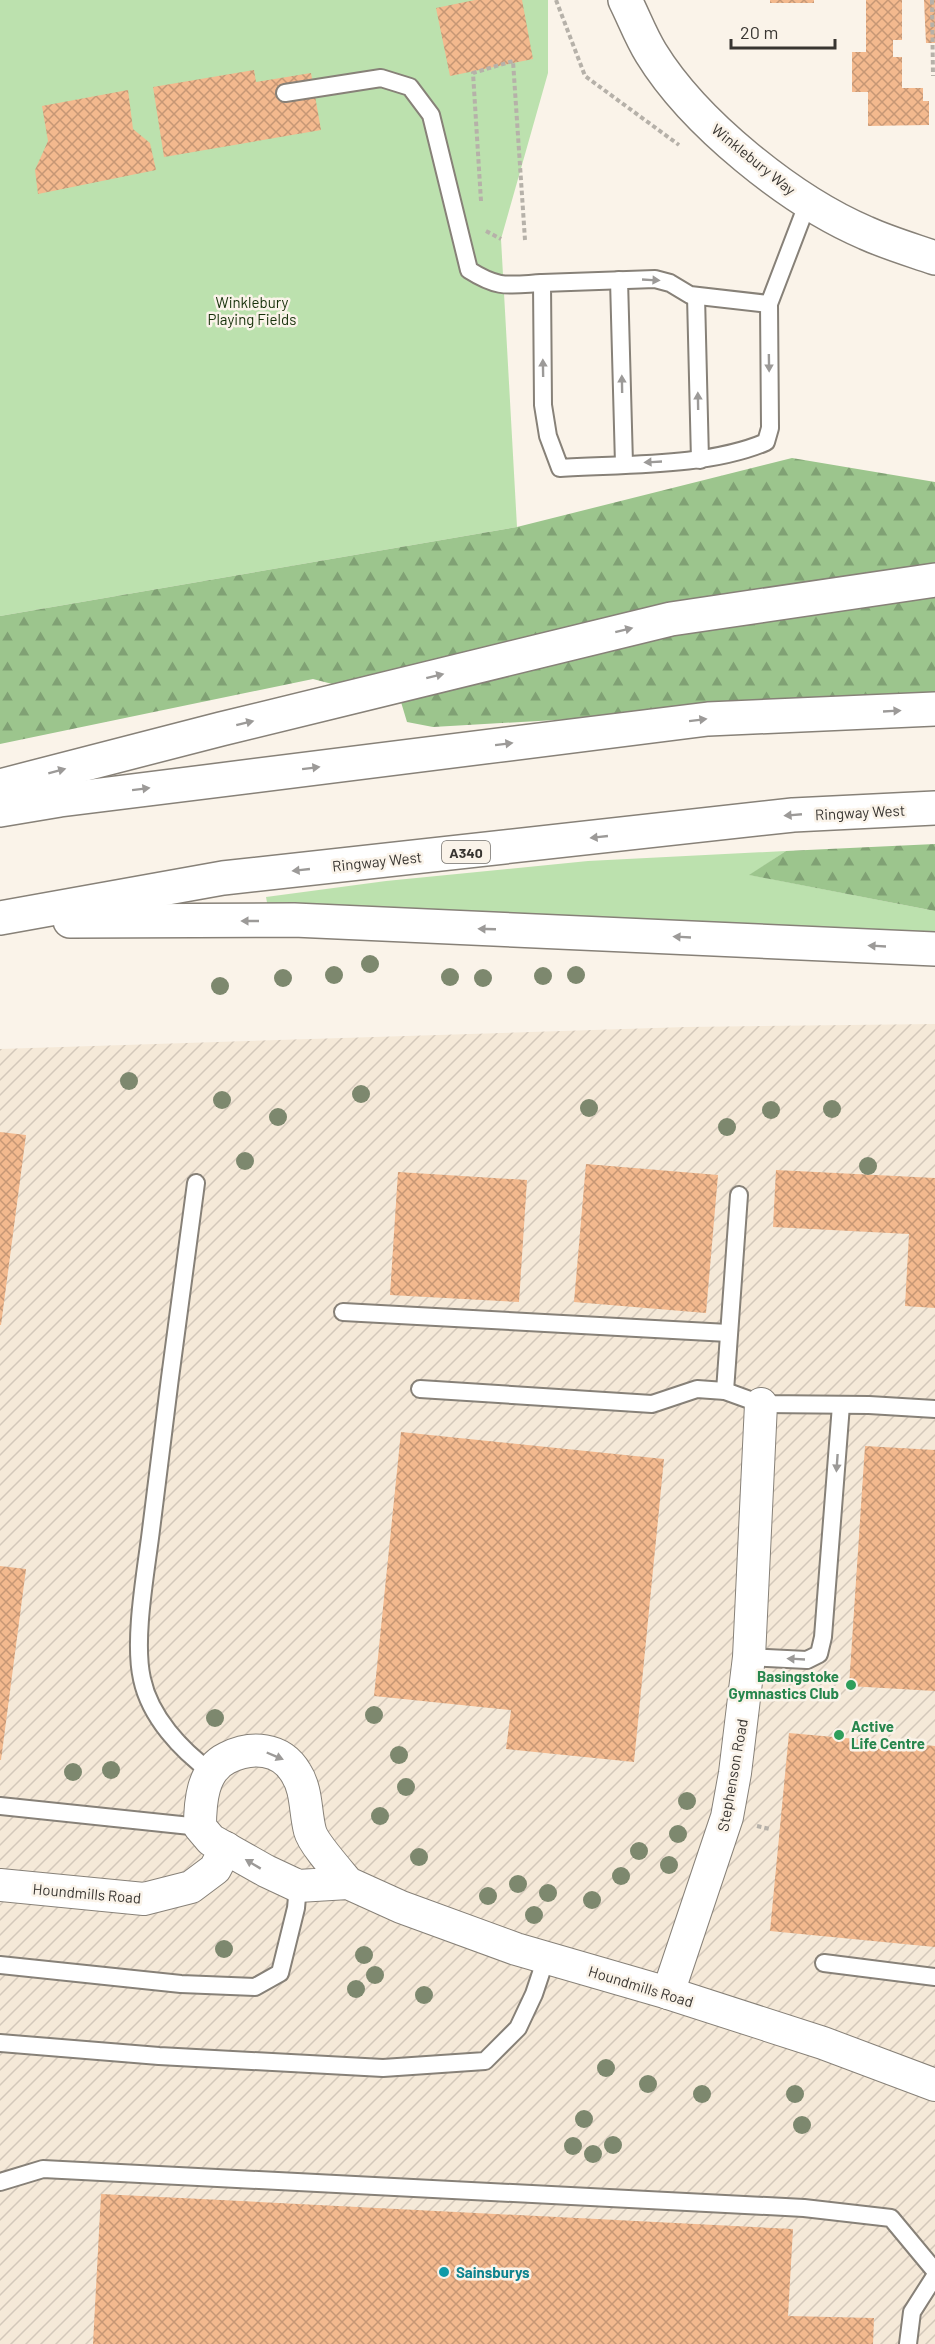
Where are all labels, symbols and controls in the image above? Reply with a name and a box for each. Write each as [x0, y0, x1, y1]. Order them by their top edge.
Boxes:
scale bar [731, 12, 834, 50]
text: 20 m [740, 21, 778, 43]
street label: Winklebury Way [708, 120, 800, 198]
one-way arrow [641, 276, 660, 285]
park label: Winklebury Playing Fields [208, 293, 296, 328]
one-way arrow [765, 353, 774, 372]
one-way arrow [538, 359, 548, 378]
one-way arrow [617, 375, 626, 394]
one-way arrow [694, 392, 703, 411]
one-way arrow [644, 458, 663, 467]
one-way arrow [615, 625, 634, 635]
one-way arrow [426, 671, 444, 681]
one-way arrow [883, 706, 902, 715]
one-way arrow [688, 716, 707, 725]
one-way arrow [236, 717, 255, 727]
one-way arrow [495, 739, 514, 749]
one-way arrow [301, 763, 320, 773]
one-way arrow [47, 766, 66, 776]
one-way arrow [132, 785, 151, 794]
street label: Ringway West [814, 801, 906, 823]
one-way arrow [783, 810, 802, 820]
one-way arrow [589, 832, 608, 842]
road number: A340 [442, 841, 490, 863]
street label: Ringway West [331, 847, 423, 875]
one-way arrow [291, 865, 310, 874]
one-way arrow [241, 916, 260, 926]
one-way arrow [477, 924, 496, 933]
one-way arrow [672, 932, 691, 941]
one-way arrow [867, 942, 886, 951]
one-way arrow [832, 1454, 842, 1473]
one-way arrow [787, 1655, 806, 1664]
place label: Basingstoke Gymnastics Club [729, 1667, 839, 1702]
marker: Basingstoke Gymnastics Club [844, 1678, 858, 1692]
street label: Stephenson Road [713, 1717, 751, 1833]
place label: Active Life Centre [851, 1717, 925, 1752]
marker: Active Life Centre [832, 1728, 846, 1742]
one-way arrow [266, 1751, 284, 1761]
one-way arrow [244, 1859, 261, 1869]
street label: Houndmills Road [32, 1879, 142, 1907]
street label: Houndmills Road [586, 1962, 696, 2010]
place label: Sainsburys [456, 2263, 530, 2281]
marker: Sainsburys [437, 2265, 451, 2279]

